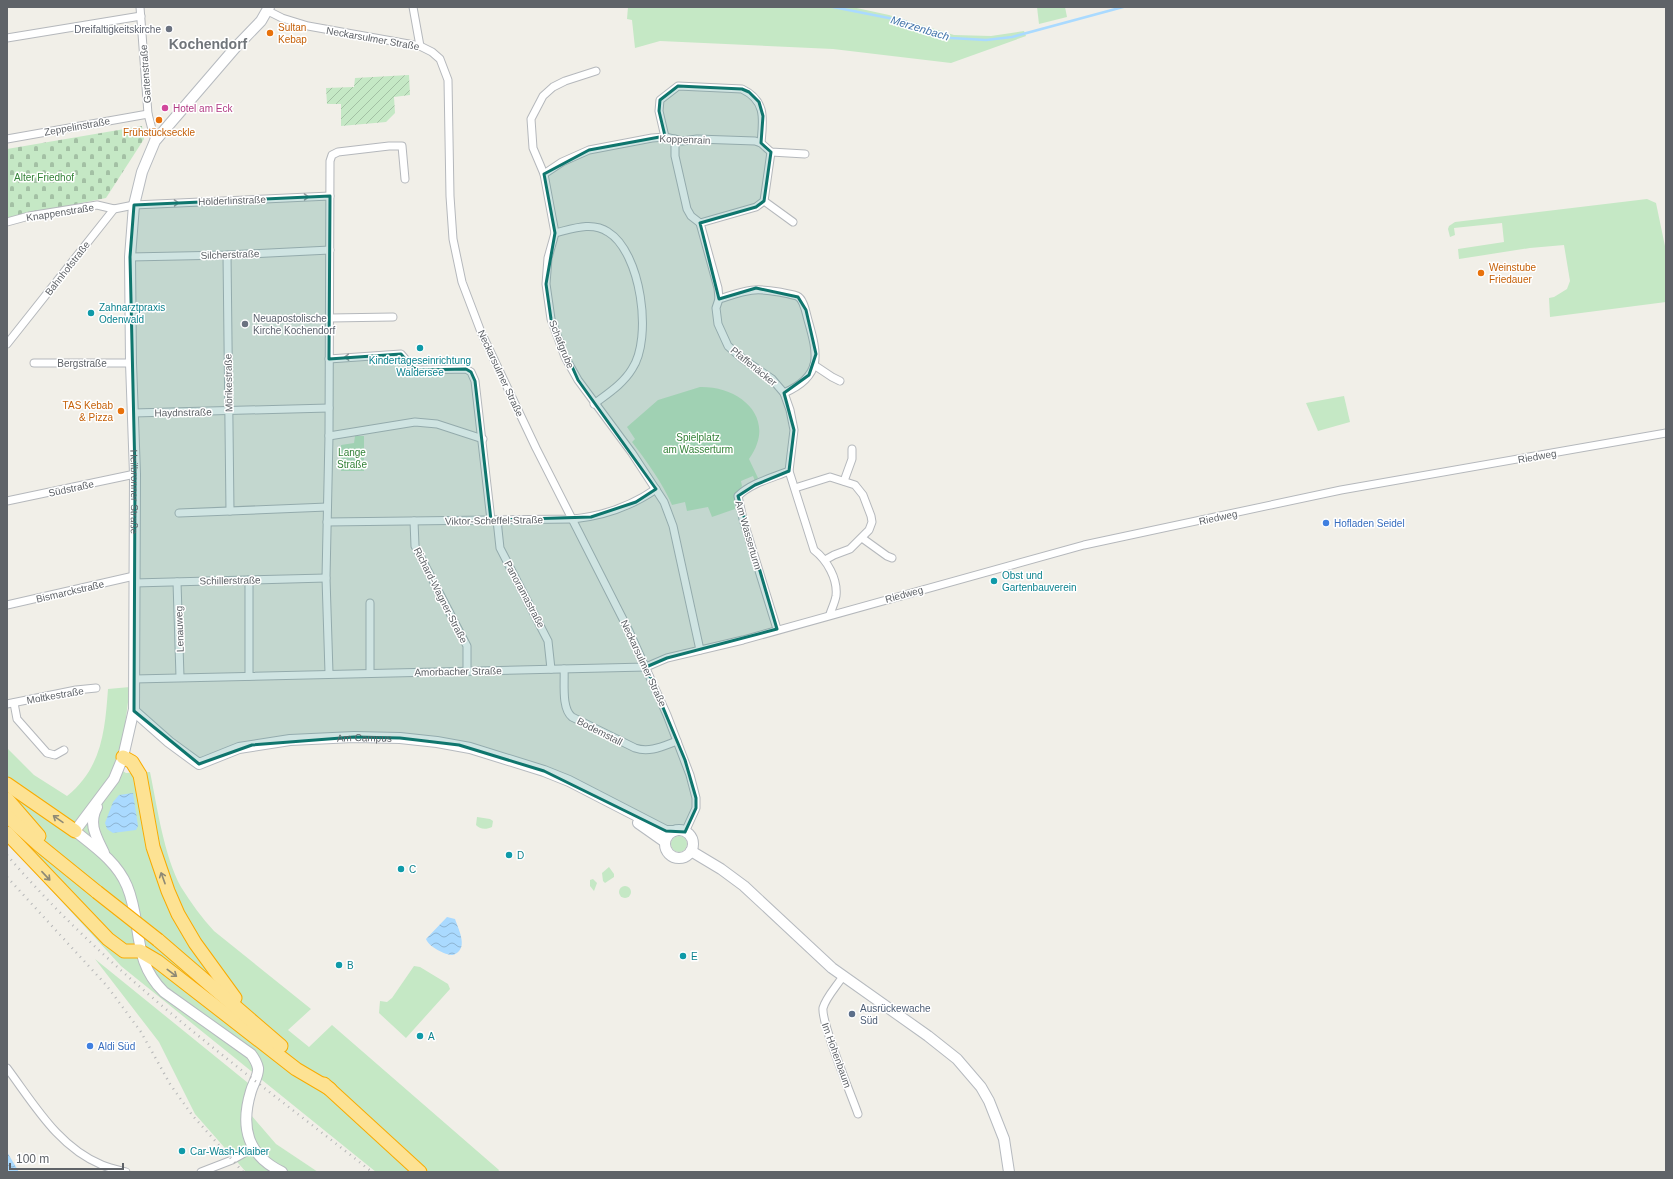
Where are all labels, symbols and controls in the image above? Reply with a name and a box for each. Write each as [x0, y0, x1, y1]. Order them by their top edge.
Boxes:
water label: Merzenbach [889, 13, 951, 43]
place label: Sultan Kebap [278, 22, 307, 45]
place label: Dreifaltigkeitskirche [74, 24, 161, 35]
marker: Dreifaltigkeitskirche [164, 24, 174, 34]
street label: Neckarsulmer Straße [325, 25, 421, 52]
marker: Sultan Kebap [265, 28, 275, 38]
district label: Kochendorf [169, 36, 248, 52]
street label: Gartenstraße [138, 44, 153, 104]
marker: Hotel am Eck [160, 103, 170, 113]
place label: Hotel am Eck [173, 103, 233, 114]
street label: Zeppelinstraße [43, 115, 111, 138]
marker: Frühstückseckle [154, 115, 164, 125]
place label: Frühstückseckle [123, 127, 196, 138]
street label: Koppenrain [659, 133, 711, 146]
park label: Alter Friedhof [14, 172, 74, 183]
street label: Hölderlinstraße [198, 194, 267, 207]
one-way arrow [296, 194, 309, 201]
one-way arrow [166, 199, 179, 207]
street label: Knappenstraße [25, 202, 95, 223]
street label: Bahnhofstraße [43, 239, 92, 298]
street label: Silcherstraße [200, 248, 260, 261]
place label: Weinstube Friedauer [1489, 262, 1537, 285]
marker: Weinstube Friedauer [1476, 268, 1486, 278]
place label: Zahnarztpraxis Odenwald [99, 302, 165, 325]
marker: Zahnarztpraxis Odenwald [86, 308, 96, 318]
place label: Neuapostolische Kirche Kochendorf [253, 313, 335, 336]
street label: Schafgrube [547, 318, 576, 370]
marker: Neuapostolische Kirche Kochendorf [240, 319, 250, 329]
street label: Neckarsulmer Straße [476, 328, 526, 419]
marker: Kindertageseinrichtung Waldersee [415, 343, 425, 353]
street label: Pfaffenäcker [728, 345, 779, 389]
street label: Mörikestraße [222, 353, 235, 412]
one-way arrow [344, 354, 357, 361]
place label: Kindertageseinrichtung Waldersee [369, 355, 471, 378]
street label: Bergstraße [57, 358, 107, 369]
place label: TAS Kebab & Pizza [63, 400, 113, 423]
marker: TAS Kebab & Pizza [116, 406, 126, 416]
street label: Haydnstraße [154, 406, 212, 418]
park label: Spielplatz am Wasserturm [663, 432, 733, 455]
park label: Lange Straße [337, 447, 367, 470]
street label: Riedweg [1517, 448, 1557, 465]
street label: Heilbronner Straße [128, 449, 140, 535]
street label: Südstraße [47, 478, 95, 499]
street label: Am Wasserturm [733, 499, 764, 571]
street label: Riedweg [1198, 508, 1238, 527]
street label: Viktor-Scheffel-Straße [445, 514, 544, 527]
marker: Hofladen Seidel [1321, 518, 1331, 528]
place label: Hofladen Seidel [1334, 518, 1405, 529]
street label: Richard-Wagner-Straße [412, 546, 470, 645]
street label: Panoramastraße [502, 559, 547, 630]
place label: Obst und Gartenbauverein [1002, 570, 1077, 593]
street label: Schillerstraße [199, 574, 261, 587]
marker: Obst und Gartenbauverein [989, 576, 999, 586]
street label: Bismarckstraße [35, 578, 106, 605]
street label: Riedweg [884, 584, 924, 605]
street label: Lenauweg [173, 606, 186, 652]
street label: Neckarsulmer Straße [619, 618, 669, 709]
street label: Amorbacher Straße [414, 665, 502, 678]
street label: Moltkestraße [26, 685, 85, 706]
street label: Bodemstall [575, 715, 624, 748]
street label: Am Campus [337, 732, 392, 744]
one-way arrow [52, 815, 63, 824]
marker: D [504, 850, 514, 860]
place label: D [517, 850, 524, 861]
marker: C [396, 864, 406, 874]
place label: C [409, 864, 416, 875]
one-way arrow [41, 871, 50, 881]
one-way arrow [159, 872, 167, 884]
marker: E [678, 951, 688, 961]
place label: E [691, 951, 698, 962]
marker: B [334, 960, 344, 970]
place label: B [347, 960, 354, 971]
one-way arrow [167, 969, 178, 977]
place label: Ausrückewache Süd [860, 1003, 931, 1026]
marker: Ausrückewache Süd [847, 1009, 857, 1019]
street label: Im Hohenbaum [820, 1021, 853, 1089]
marker: A [415, 1031, 425, 1041]
place label: A [428, 1031, 435, 1042]
marker: Aldi Süd [85, 1041, 95, 1051]
place label: Aldi Süd [98, 1041, 135, 1052]
scale bar [10, 1145, 123, 1171]
marker: Car-Wash-Klaiber [177, 1146, 187, 1156]
place label: Car-Wash-Klaiber [190, 1146, 270, 1157]
text: 100 m [16, 1152, 49, 1166]

